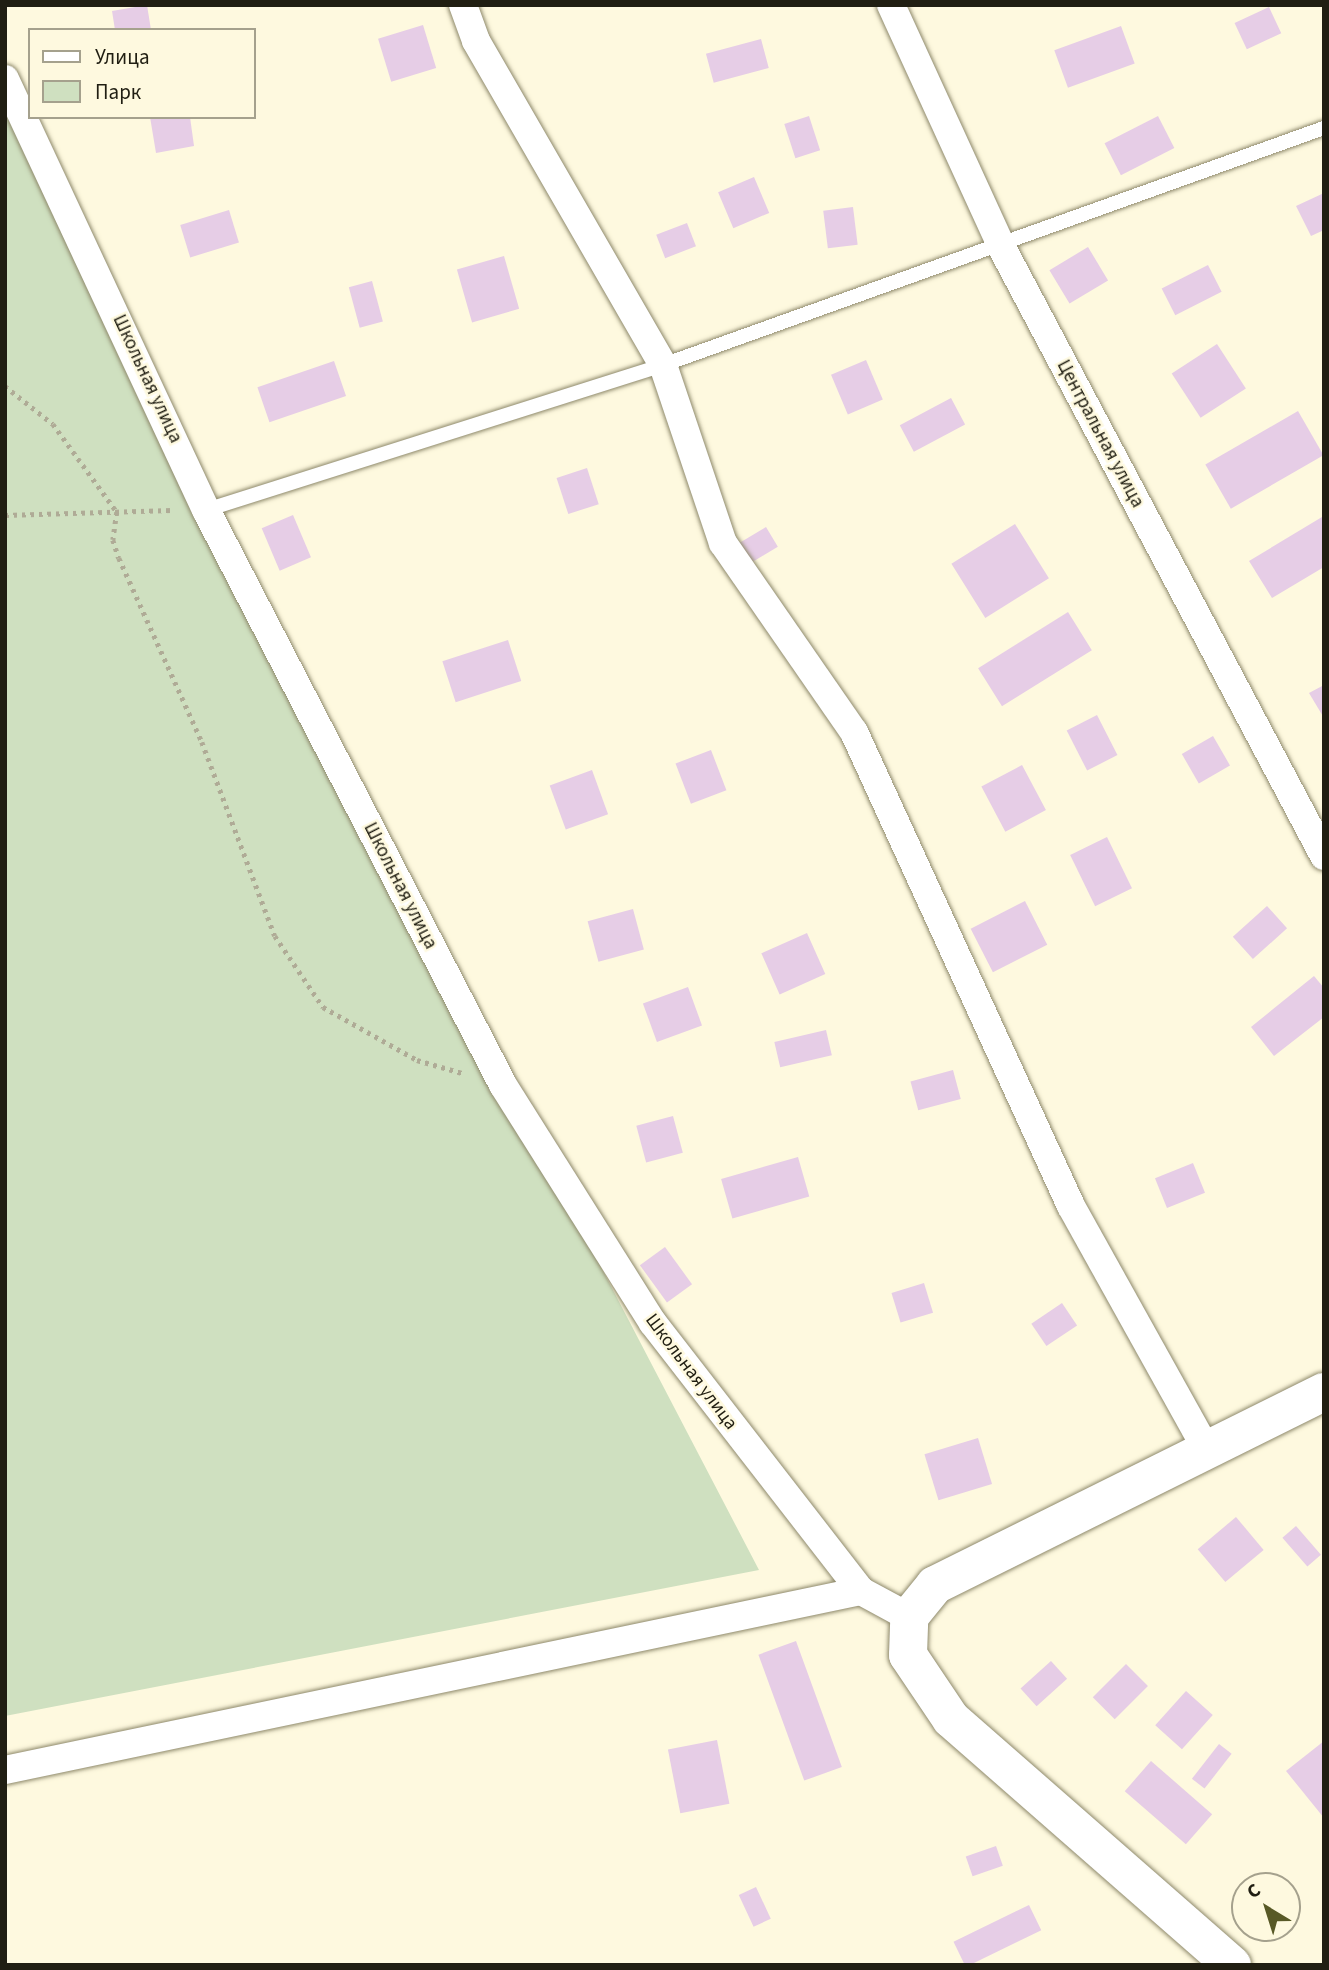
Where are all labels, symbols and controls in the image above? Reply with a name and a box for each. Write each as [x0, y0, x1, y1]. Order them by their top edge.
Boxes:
legend [28, 28, 256, 119]
text: Улица [95, 42, 150, 72]
text: Парк [95, 77, 141, 107]
street label: Школьная улица [107, 311, 187, 447]
street label: Центральная улица [1051, 356, 1149, 512]
street label: Школьная улица [358, 819, 442, 953]
street label: Школьная улица [640, 1310, 742, 1434]
north arrow [1231, 1872, 1301, 1942]
text: С [1241, 1878, 1267, 1906]

